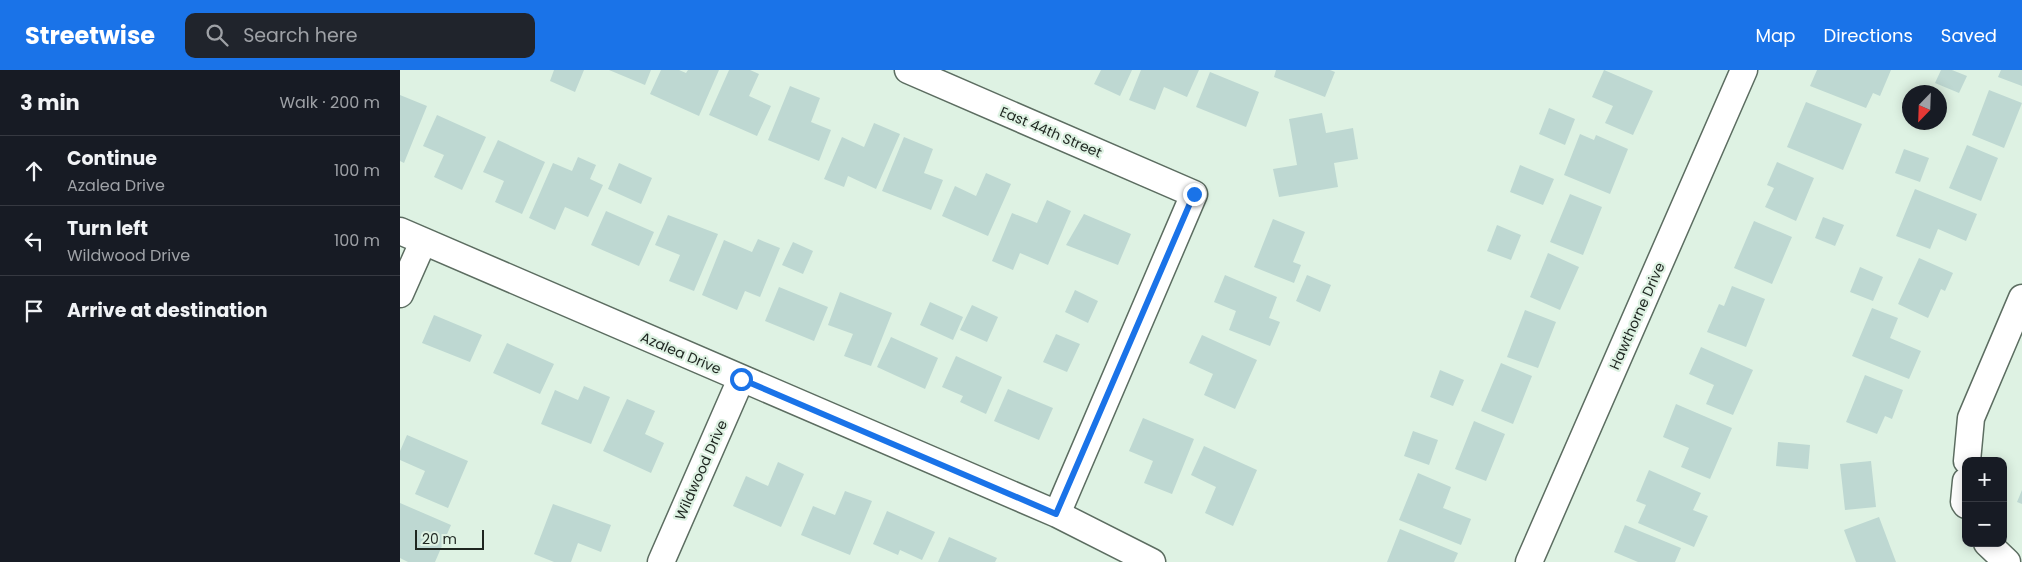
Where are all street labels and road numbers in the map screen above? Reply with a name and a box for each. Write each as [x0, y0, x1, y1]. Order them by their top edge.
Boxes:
street label: East 44th Street [997, 101, 1105, 163]
street label: Hawthorne Drive [1604, 259, 1670, 373]
street label: Azalea Drive [638, 327, 725, 379]
street label: Wildwood Drive [670, 416, 732, 523]

